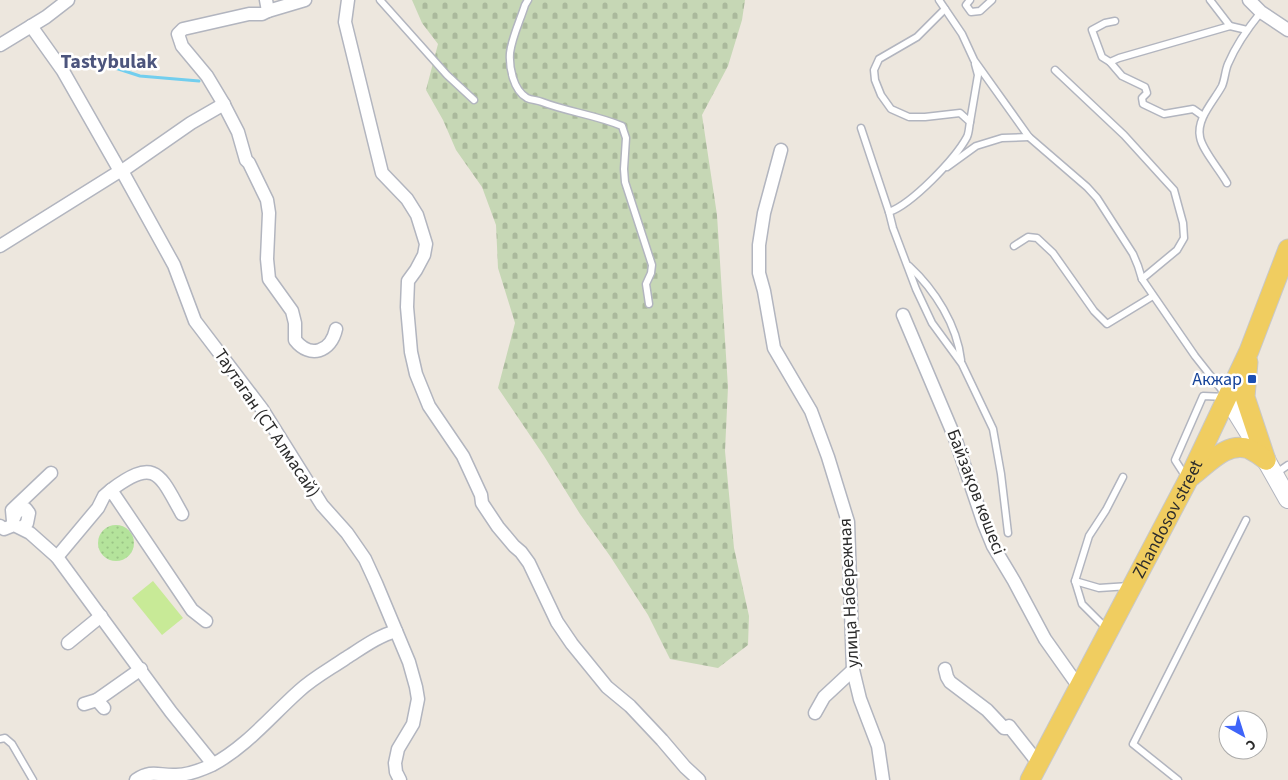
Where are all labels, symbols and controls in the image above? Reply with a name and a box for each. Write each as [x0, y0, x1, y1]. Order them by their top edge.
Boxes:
district label: Tastybulak [61, 48, 158, 76]
street label: Таутаган (СТ Алмасай) [208, 344, 326, 502]
place label: Акжар [1192, 367, 1242, 392]
marker: Акжар [1246, 373, 1258, 385]
street label: Байзақов көшесі [941, 426, 1011, 558]
street label: Zhandosov street [1126, 455, 1208, 583]
street label: улица Набережная [833, 517, 865, 669]
north arrow [1218, 710, 1268, 760]
text: С [1241, 734, 1260, 755]

